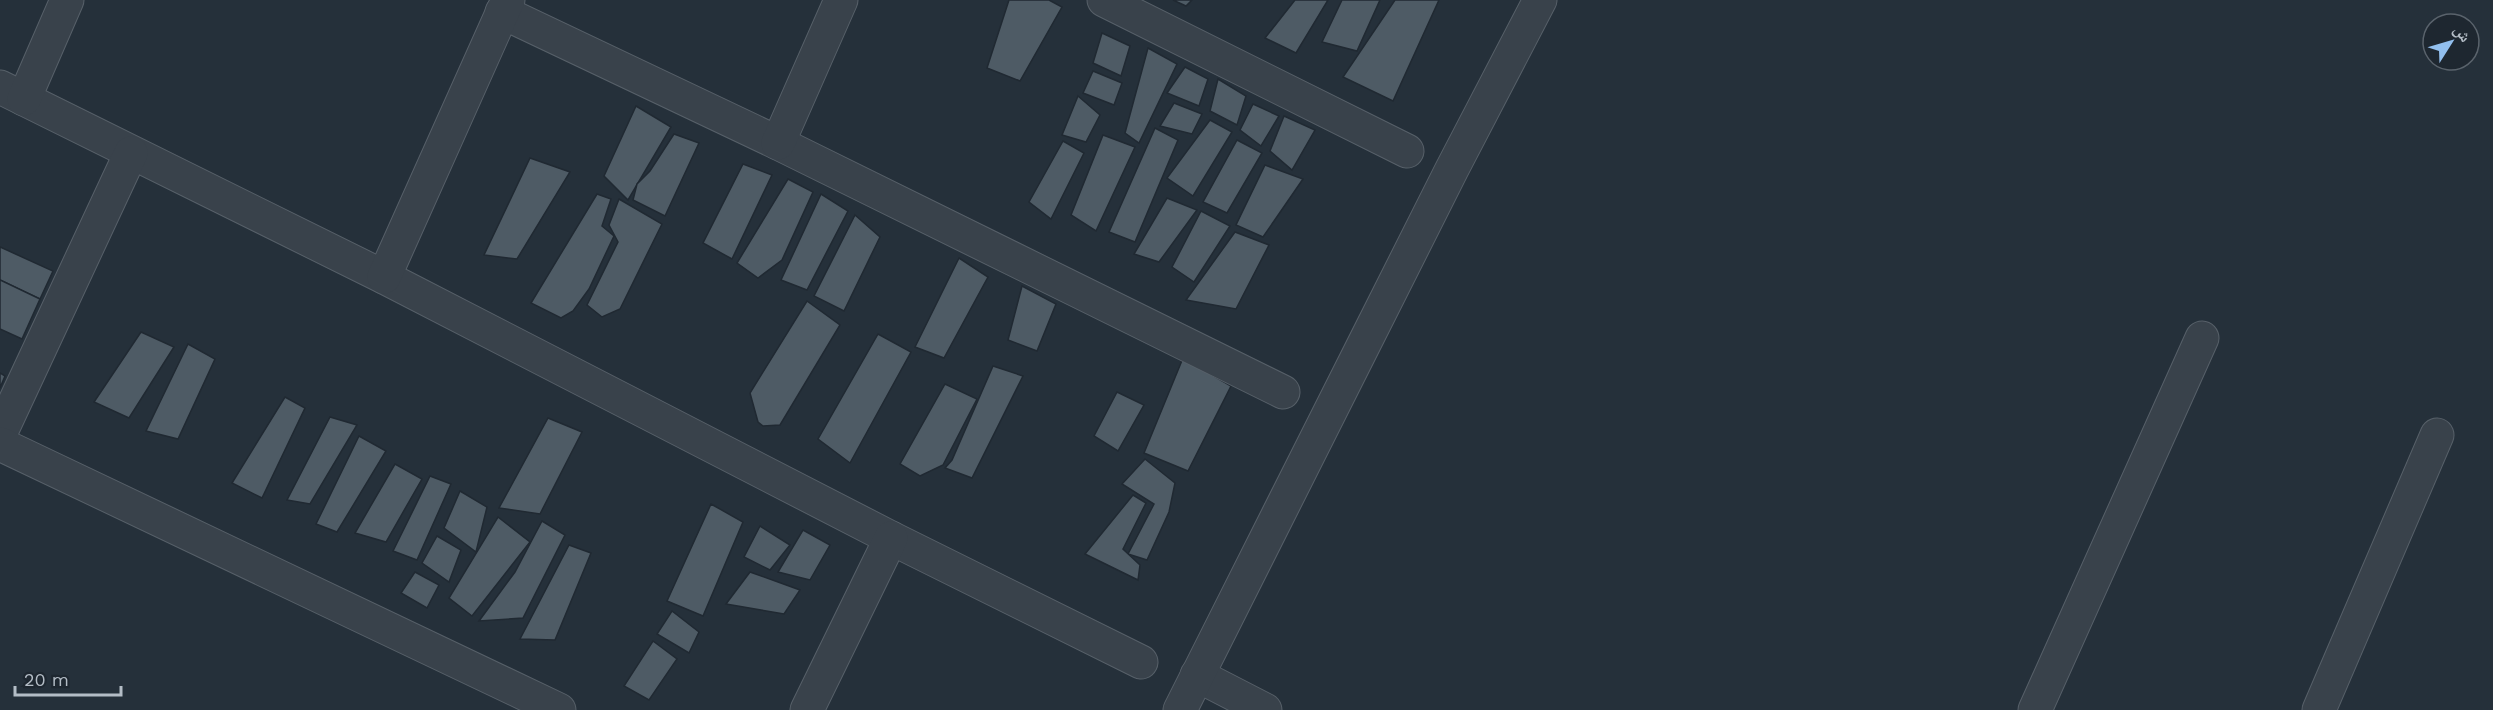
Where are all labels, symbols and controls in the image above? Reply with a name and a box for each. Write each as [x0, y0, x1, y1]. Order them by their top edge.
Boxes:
north arrow [2421, 12, 2481, 72]
text: ش [2450, 21, 2475, 46]
scale bar [15, 659, 122, 697]
text: 20 m [24, 669, 69, 690]

